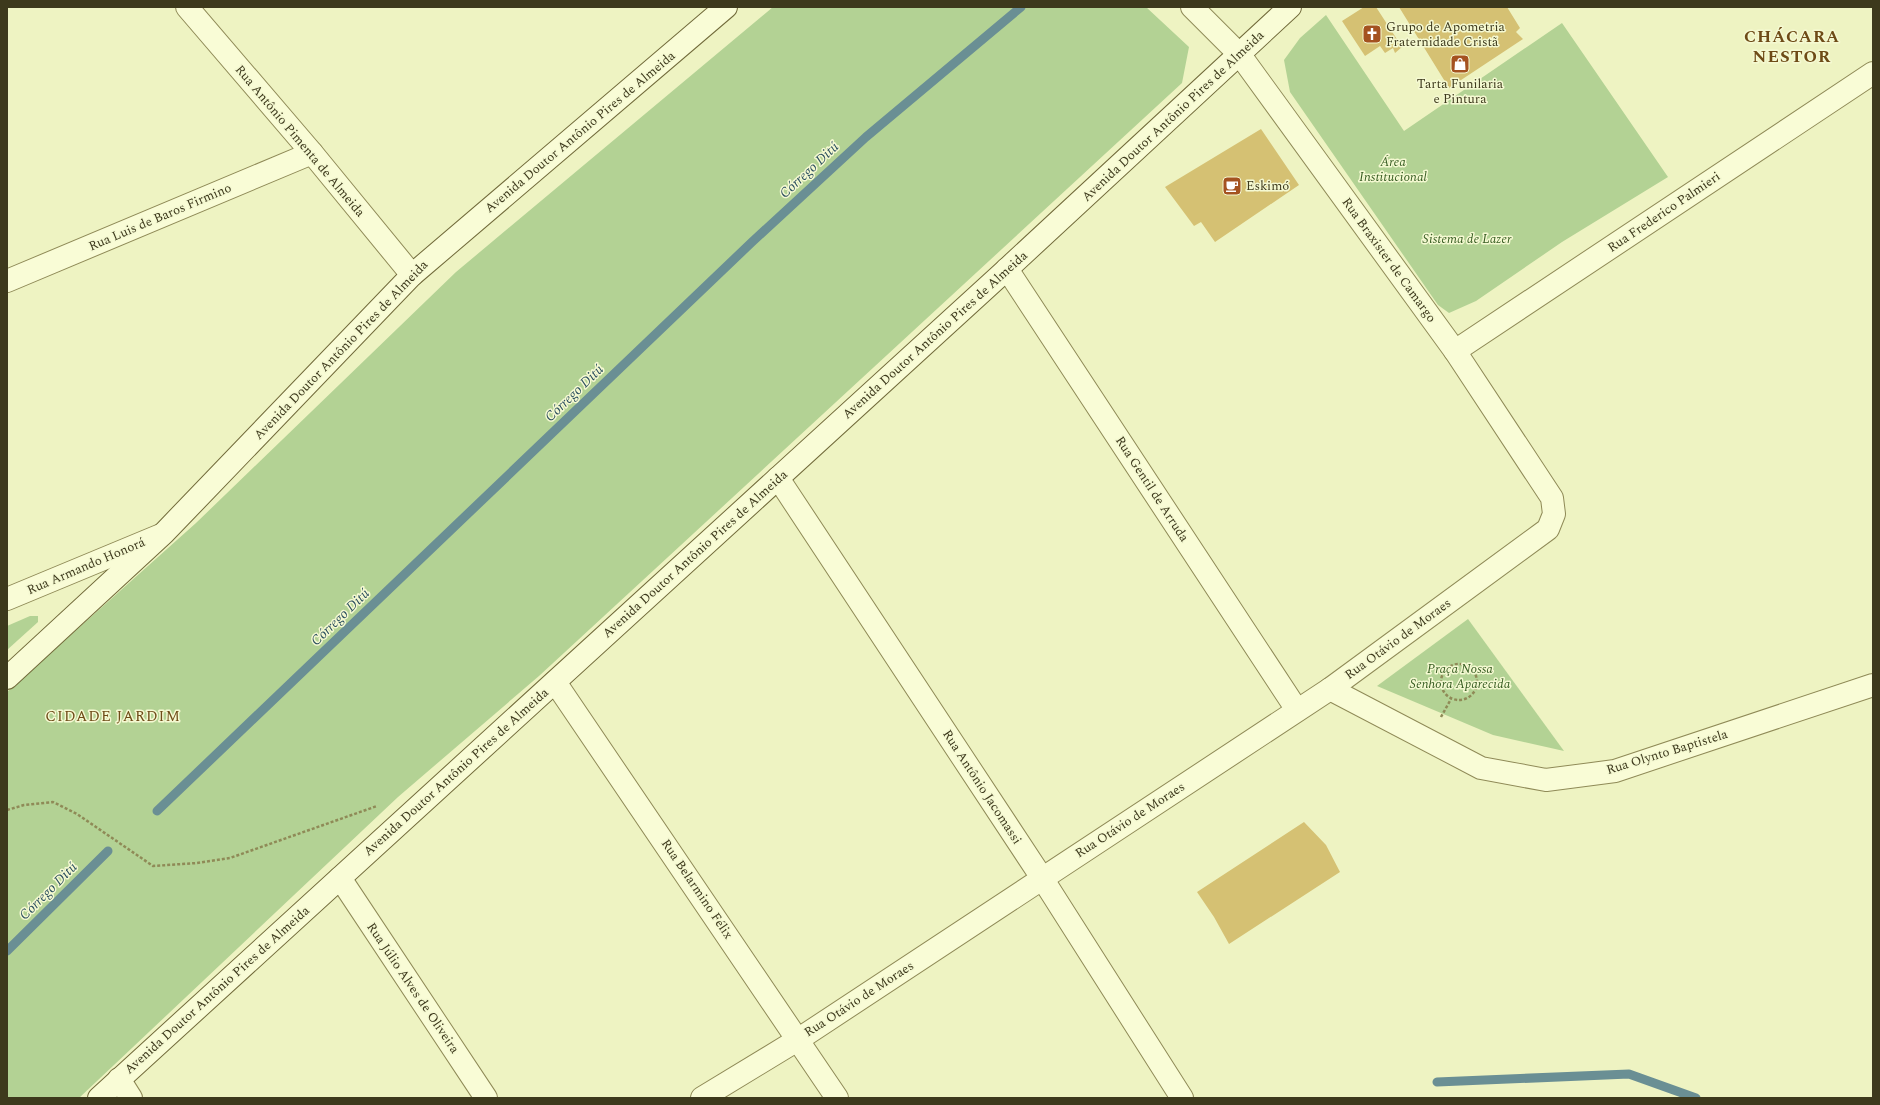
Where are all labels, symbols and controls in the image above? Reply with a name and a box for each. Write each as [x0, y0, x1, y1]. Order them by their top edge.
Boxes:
place label: Grupo de Apometria Fraternidade Cristã [1386, 17, 1506, 52]
church icon: Grupo de Apometria Fraternidade Cristã [1361, 23, 1383, 45]
district label: CHÁCARA NESTOR [1744, 24, 1840, 70]
street label: Avenida Doutor Antônio Pires de Almeida [1077, 25, 1269, 206]
street label: Avenida Doutor Antônio Pires de Almeida [480, 46, 680, 218]
shop icon: Tarta Funilaria e Pintura [1449, 53, 1471, 75]
street label: Rua Antônio Pimenta de Almeida [230, 61, 370, 222]
place label: Tarta Funilaria e Pintura [1417, 74, 1504, 109]
water label: Córrego Ditú [775, 136, 844, 203]
park label: Área Institucional [1359, 152, 1427, 187]
street label: Rua Frederico Palmieri [1603, 167, 1725, 257]
cafe icon: Eskimó [1221, 175, 1243, 197]
place label: Eskimó [1246, 176, 1289, 196]
street label: Rua Luis de Baros Firmino [85, 178, 235, 256]
street label: Rua Braxister de Camargo [1337, 193, 1441, 327]
park label: Sistema de Lazer [1423, 229, 1512, 249]
street label: Avenida Doutor Antônio Pires de Almeida [838, 246, 1033, 424]
street label: Avenida Doutor Antônio Pires de Almeida [249, 255, 433, 445]
water label: Córrego Ditú [540, 359, 609, 427]
street label: Rua Gentil de Arruda [1110, 432, 1194, 547]
street label: Avenida Doutor Antônio Pires de Almeida [598, 465, 793, 643]
street label: Rua Armando Honorá [24, 532, 149, 600]
water label: Córrego Ditú [306, 583, 375, 651]
street label: Rua Otávio de Moraes [1341, 593, 1455, 685]
park label: Praça Nossa Senhora Aparecida [1410, 659, 1511, 694]
street label: Avenida Doutor Antônio Pires de Almeida [359, 683, 554, 861]
district label: CIDADE JARDIM [45, 705, 181, 728]
street label: Rua Olynto Baptistela [1604, 724, 1731, 780]
street label: Rua Antônio Jacomassi [937, 726, 1027, 848]
street label: Rua Otávio de Moraes [1071, 777, 1189, 863]
street label: Rua Belarmino Félix [656, 835, 738, 944]
water label: Córrego Ditú [14, 857, 82, 925]
street label: Avenida Doutor Antônio Pires de Almeida [120, 901, 315, 1079]
street label: Rua Júlio Alves de Oliveira [362, 919, 465, 1058]
street label: Rua Otávio de Moraes [800, 956, 918, 1042]

